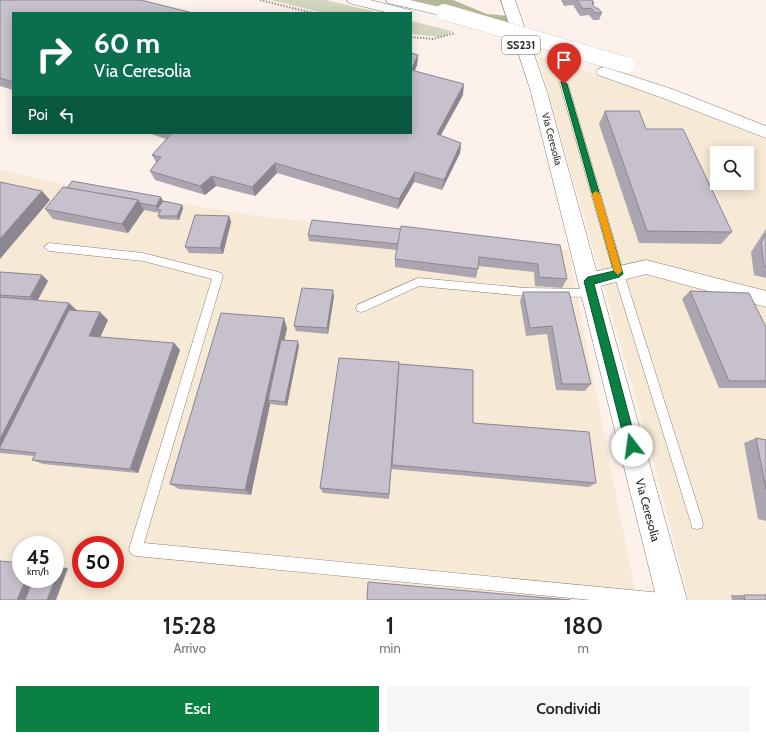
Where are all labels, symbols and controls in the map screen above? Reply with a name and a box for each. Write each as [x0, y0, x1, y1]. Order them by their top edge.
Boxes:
text: 60 m [94, 26, 160, 60]
icon: right [28, 28, 80, 80]
road number: SS231 [502, 36, 540, 54]
pin [547, 43, 581, 84]
icon: arrive [553, 49, 575, 71]
text: Via Ceresolia [94, 60, 191, 82]
icon: left [56, 104, 78, 126]
text: Poi [28, 106, 48, 124]
street label: Via Ceresolia [539, 111, 565, 167]
map controls [710, 146, 754, 190]
button: search [710, 146, 754, 190]
position arrow [611, 425, 653, 467]
street label: Via Ceresolia [632, 477, 664, 543]
speed limit sign: 50 [72, 536, 124, 588]
text: 45 [26, 545, 50, 569]
text: km/h [27, 565, 49, 578]
text: 15:28 [163, 611, 217, 640]
text: 1 [386, 611, 394, 640]
text: 180 [563, 611, 603, 640]
text: Arrivo [173, 640, 206, 656]
text: min [379, 640, 401, 656]
text: m [578, 640, 589, 656]
button: Esci [16, 686, 379, 732]
button: Condividi [387, 686, 750, 732]

